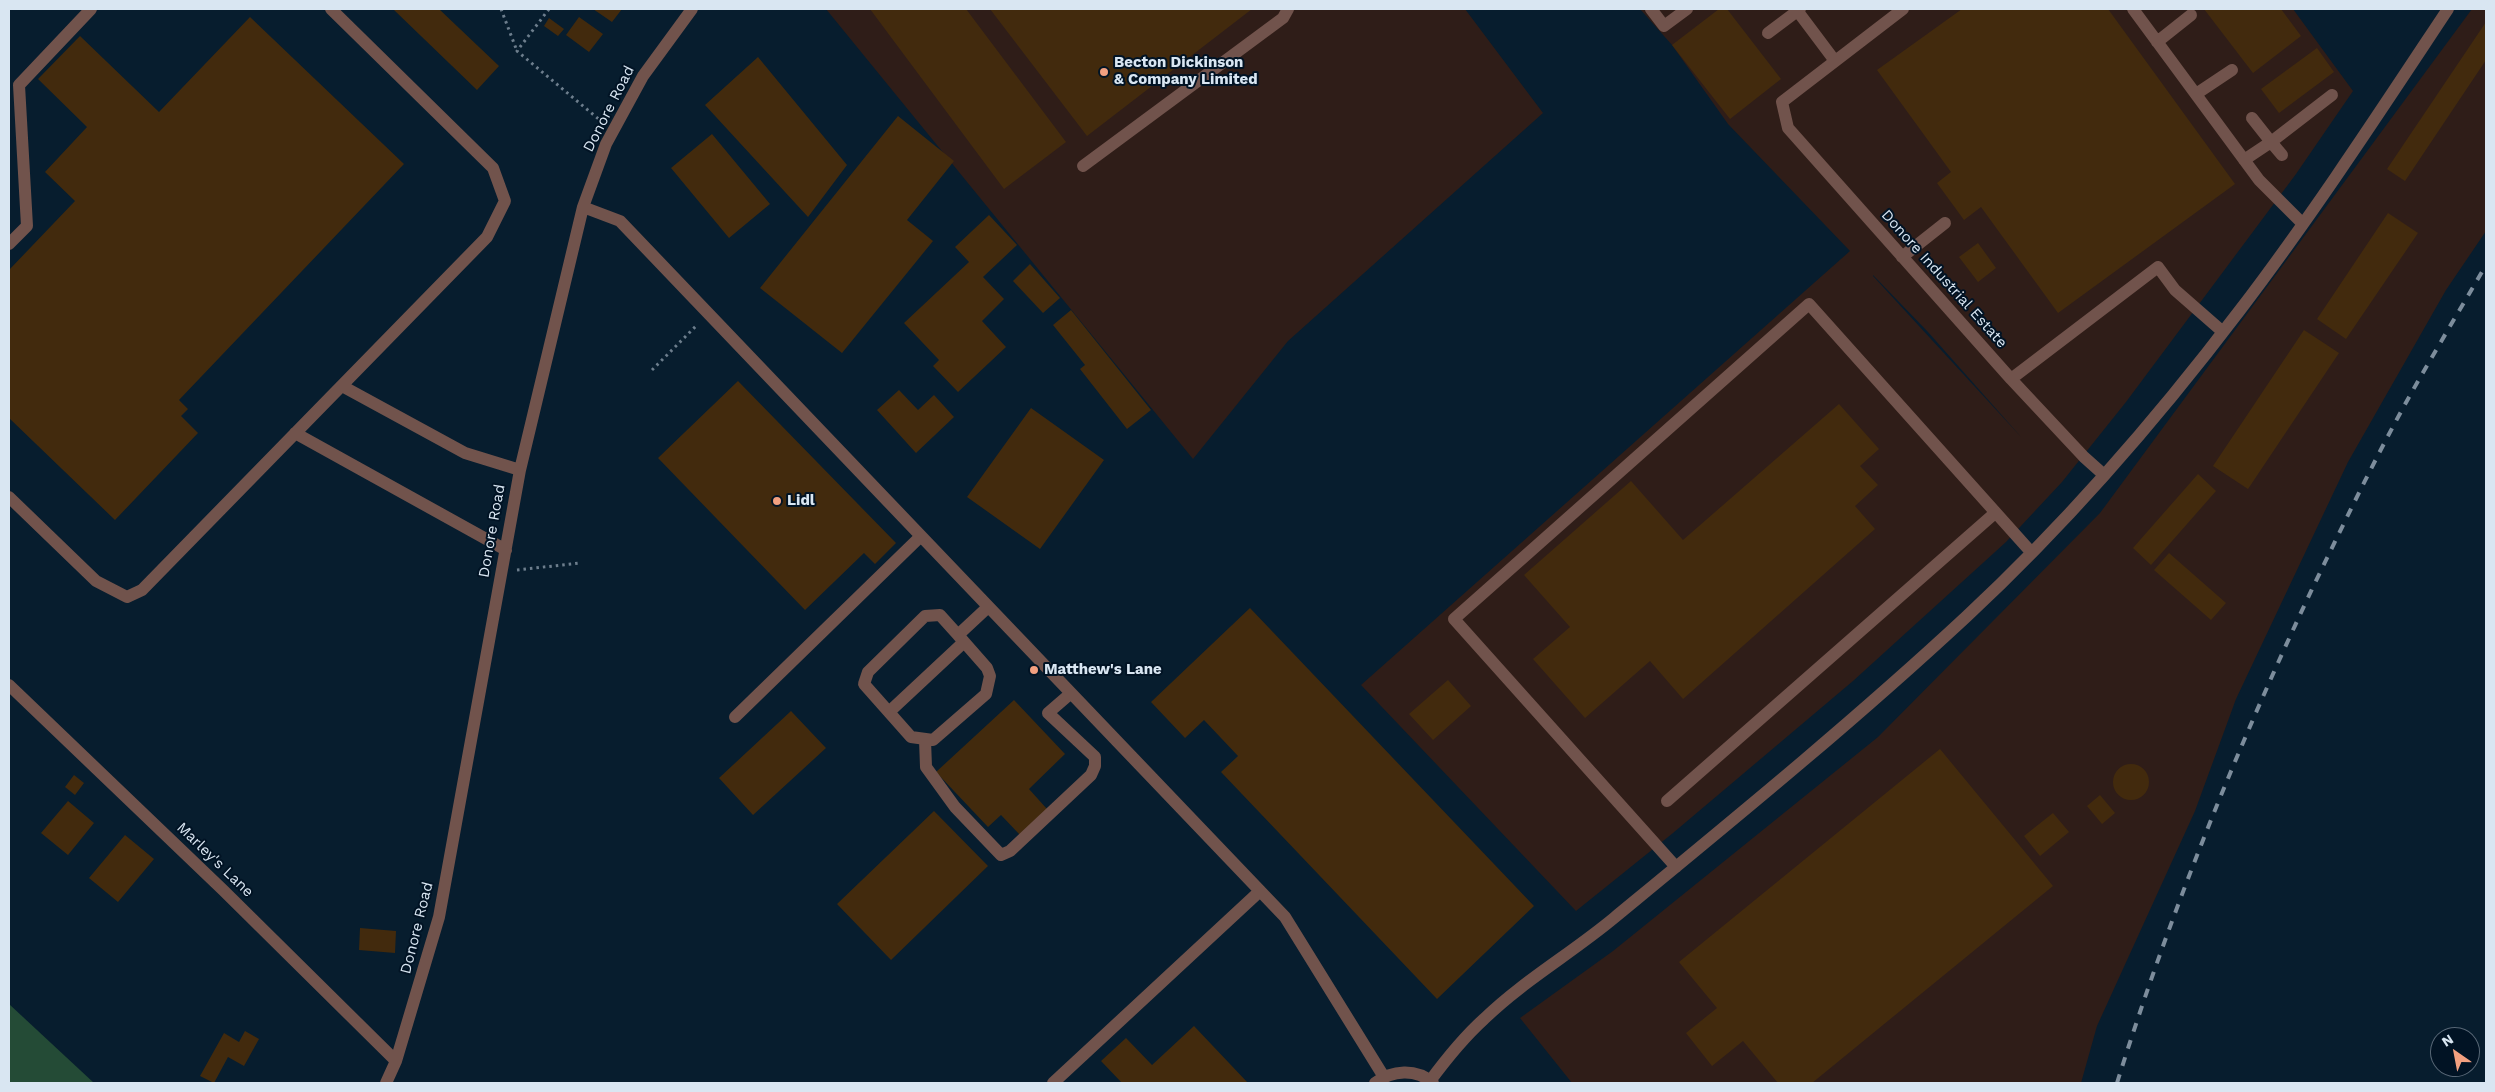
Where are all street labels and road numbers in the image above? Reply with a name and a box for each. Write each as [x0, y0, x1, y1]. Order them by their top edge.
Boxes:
street label: Donore Road [580, 63, 638, 155]
street label: Donore Industrial Estate [1877, 206, 2011, 352]
street label: Donore Road [475, 483, 509, 579]
street label: Marley's Lane [173, 819, 257, 901]
street label: Donore Road [397, 880, 437, 976]

